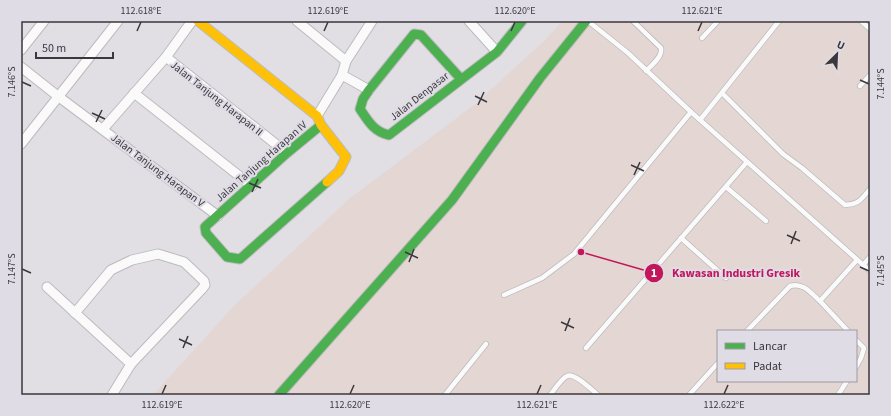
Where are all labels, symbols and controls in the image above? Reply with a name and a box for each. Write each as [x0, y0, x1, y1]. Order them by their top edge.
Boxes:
text: 112.618°E [121, 4, 161, 18]
text: 112.619°E [308, 4, 348, 18]
text: 112.620°E [495, 4, 535, 18]
text: 112.621°E [682, 4, 722, 18]
scale bar [36, 34, 113, 60]
north arrow [817, 34, 857, 74]
text: U [834, 37, 847, 54]
text: 50 m [42, 40, 66, 57]
street label: Jalan Tanjung Harapan II [167, 57, 266, 139]
text: 7.146°S [5, 66, 19, 98]
street label: Jalan Denpasar [387, 68, 452, 124]
text: 7.144°S [874, 68, 888, 100]
street label: Jalan Tanjung Harapan IV [212, 117, 310, 205]
street label: Jalan Tanjung Harapan V [108, 130, 208, 211]
text: 7.147°S [5, 253, 19, 285]
text: 7.145°S [874, 255, 888, 287]
callout: Kawasan Industri Gresik [644, 261, 808, 285]
text: 1 [651, 265, 657, 282]
text: Kawasan Industri Gresik [672, 265, 801, 282]
legend [717, 330, 857, 382]
text: Lancar [753, 338, 788, 355]
text: Padat [753, 358, 782, 375]
text: 112.619°E [142, 398, 182, 412]
text: 112.620°E [330, 398, 370, 412]
text: 112.621°E [517, 398, 557, 412]
text: 112.622°E [704, 398, 744, 412]

